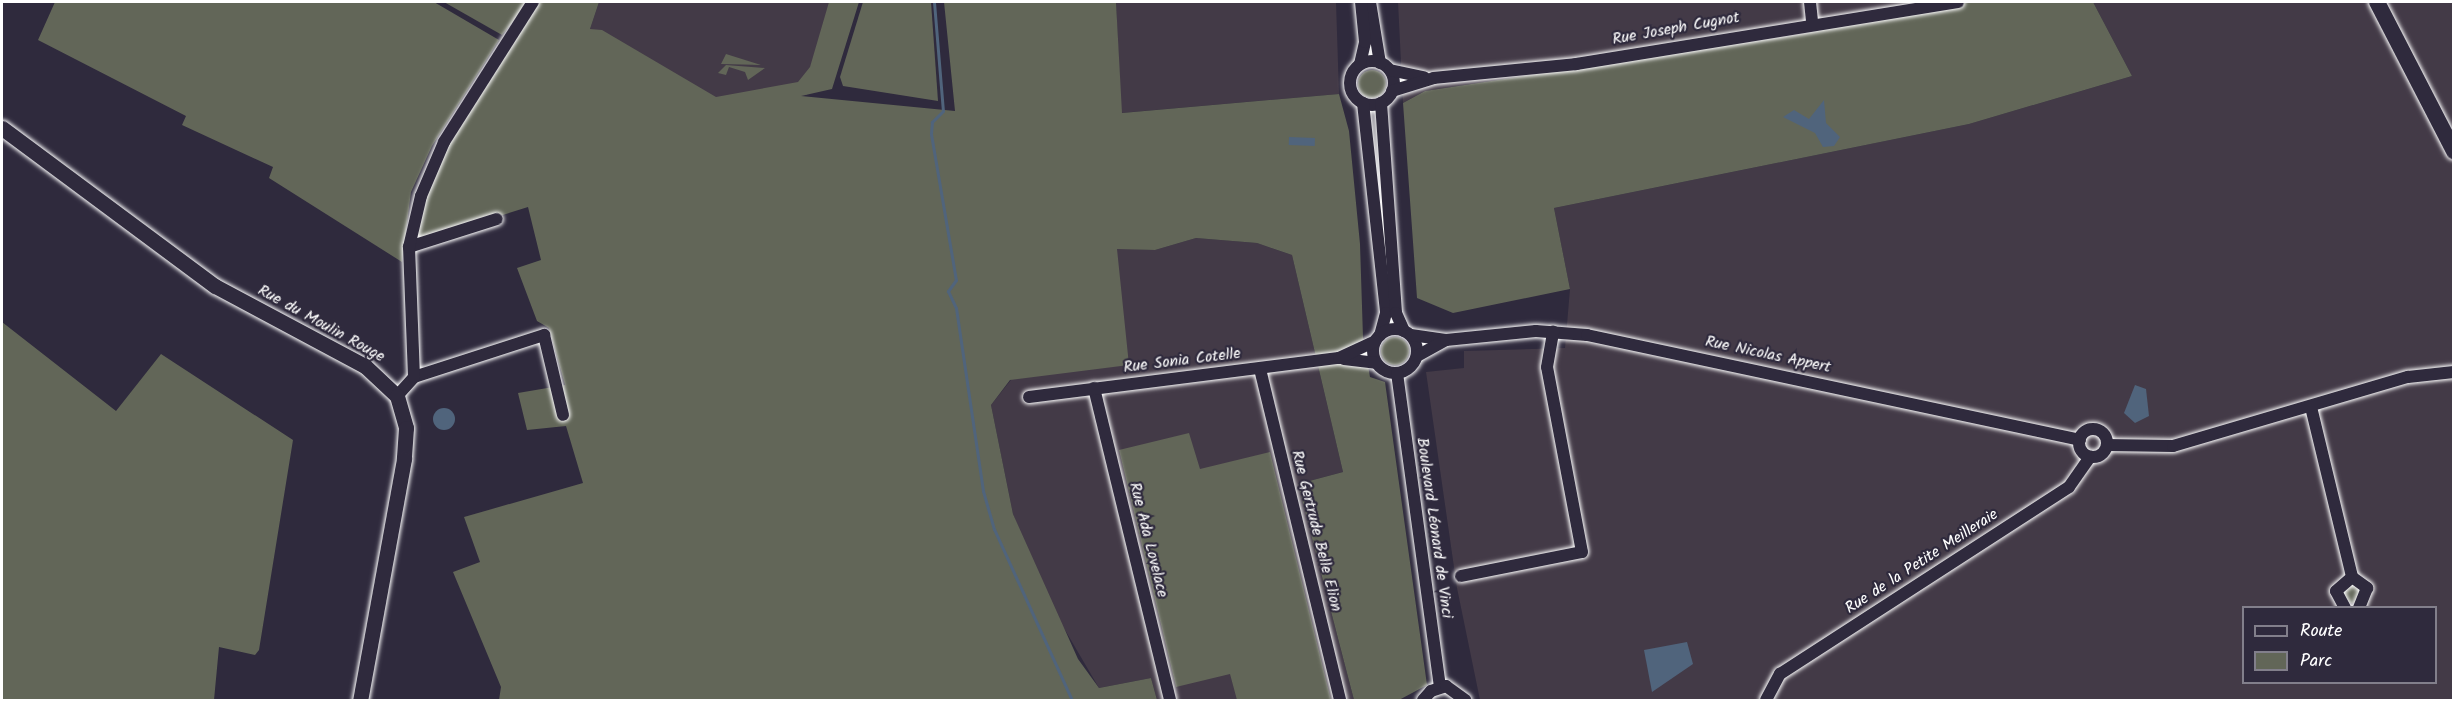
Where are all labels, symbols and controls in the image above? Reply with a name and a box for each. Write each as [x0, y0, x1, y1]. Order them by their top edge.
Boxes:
street label: Rue Joseph Cugnot [1611, 8, 1741, 50]
street label: Rue du Moulin Rouge [254, 281, 388, 367]
street label: Rue Nicolas Appert [1703, 332, 1833, 378]
street label: Rue Sonia Cotelle [1122, 344, 1242, 378]
street label: Boulevard Léonard de Vinci [1412, 436, 1456, 620]
street label: Rue Gertrude Belle Elion [1287, 448, 1345, 614]
street label: Rue Ada Lovelace [1124, 480, 1172, 600]
street label: Rue de la Petite Meilleraie [1842, 505, 2002, 619]
legend [2242, 606, 2437, 684]
text: Route [2300, 617, 2342, 646]
text: Parc [2300, 647, 2332, 676]

